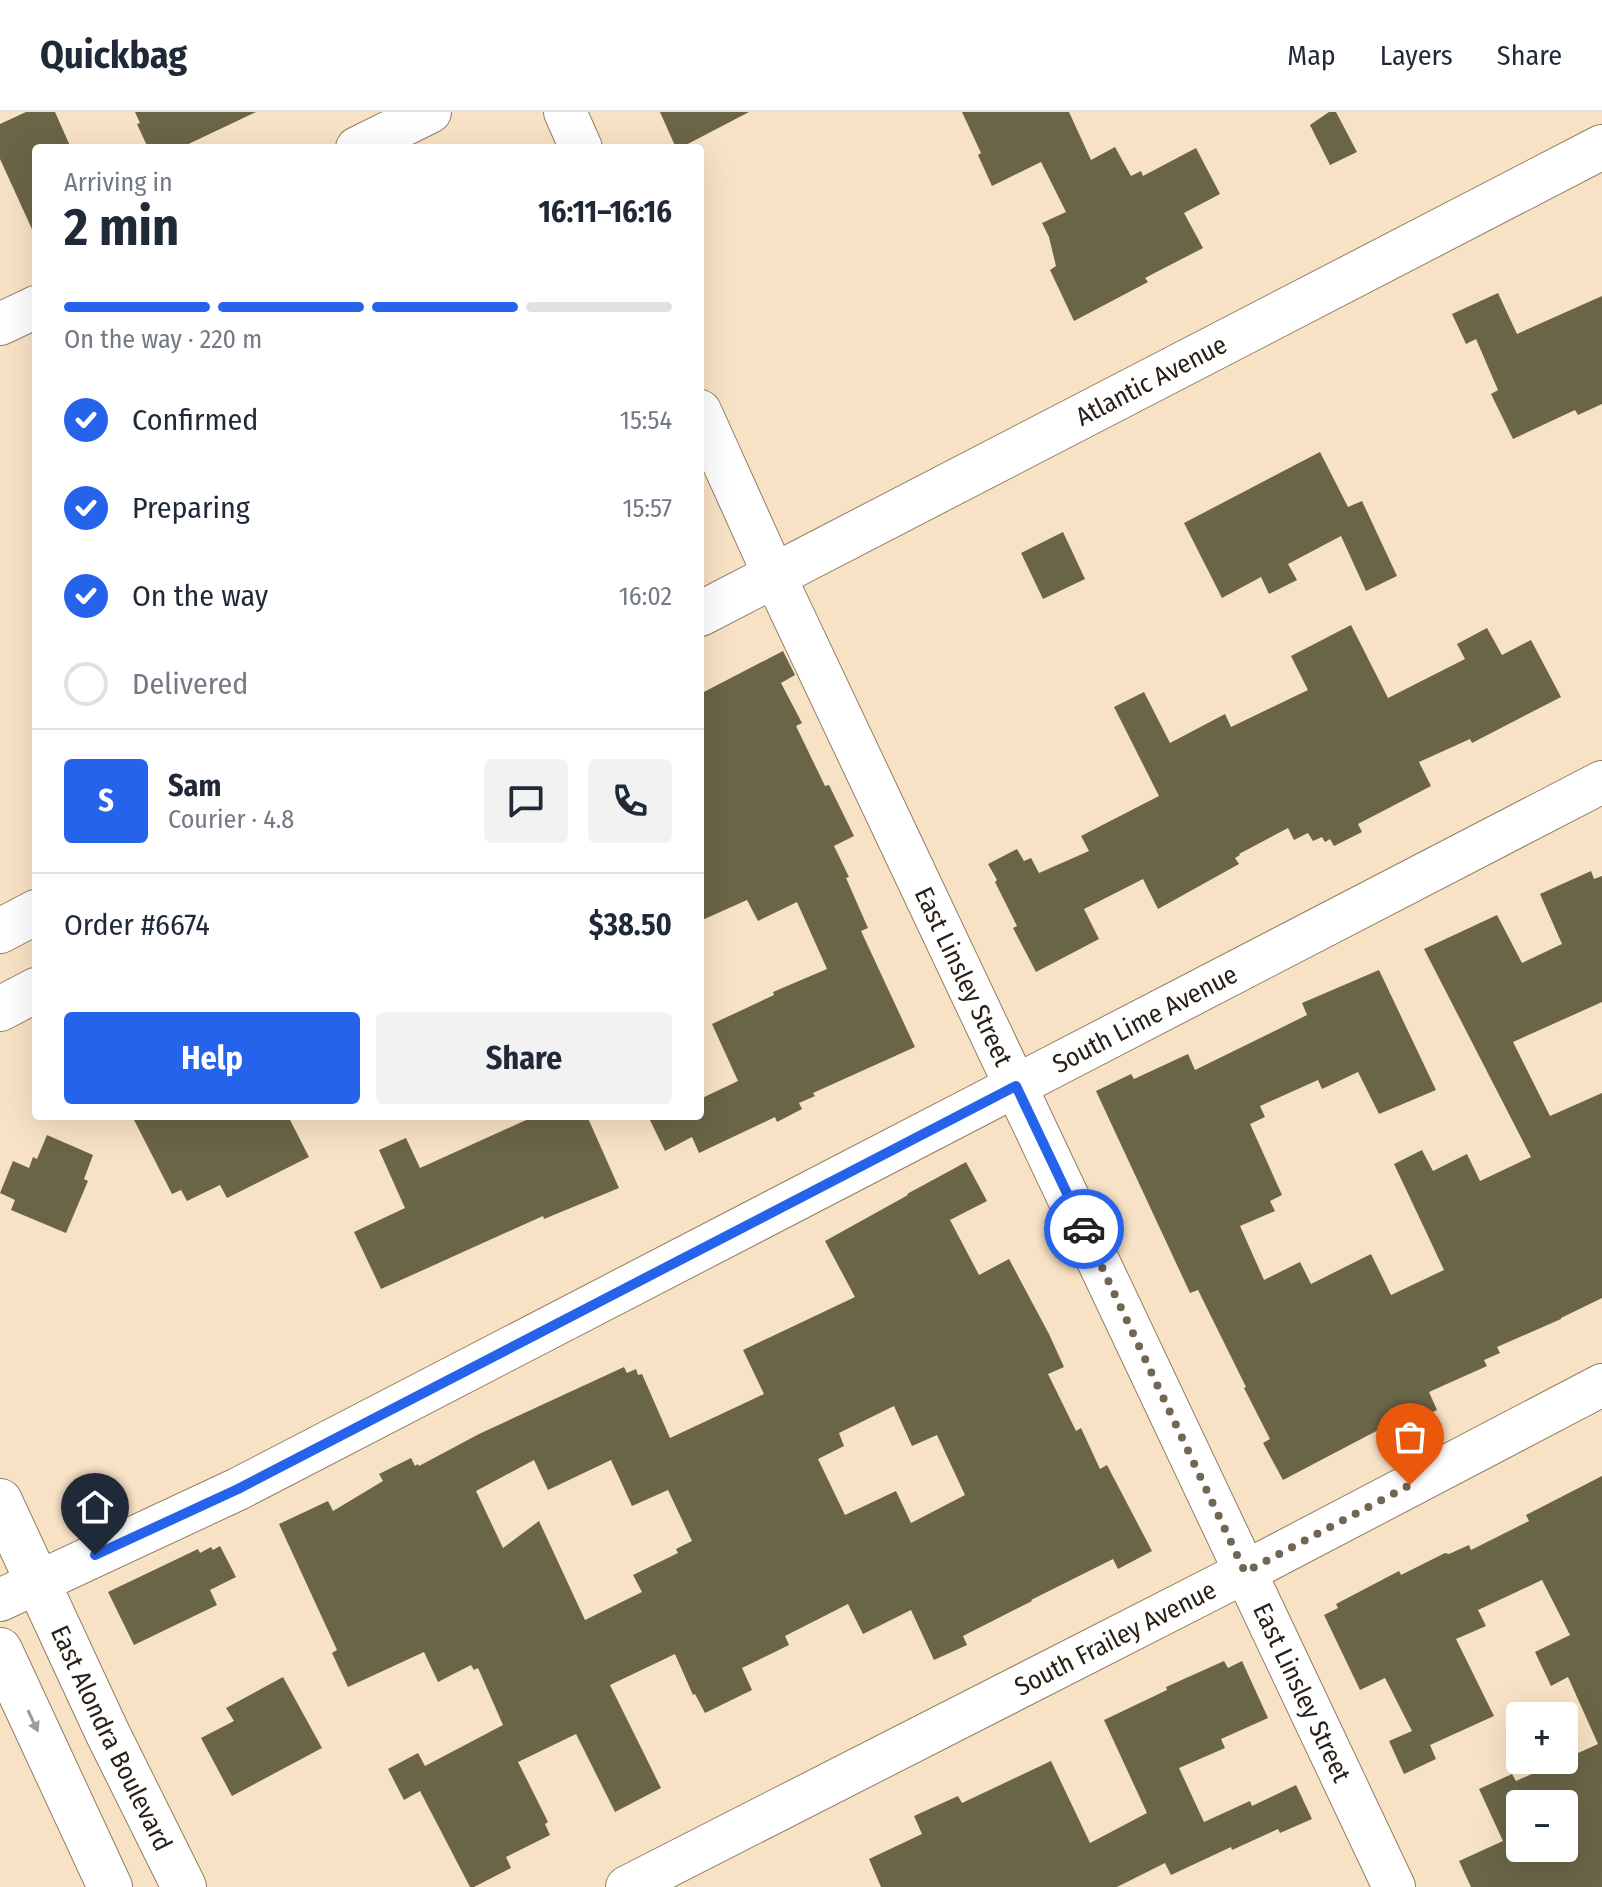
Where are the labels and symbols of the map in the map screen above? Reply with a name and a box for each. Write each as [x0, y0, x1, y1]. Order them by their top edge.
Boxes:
street label: Atlantic Avenue [1071, 329, 1232, 433]
street label: East Linsley Street [908, 882, 1019, 1072]
street label: South Lime Avenue [1047, 959, 1243, 1080]
courier [1044, 1189, 1124, 1269]
pin [1376, 1403, 1444, 1485]
pin [61, 1473, 129, 1555]
street label: South Frailey Avenue [1010, 1574, 1221, 1703]
street label: East Linsley Street [1246, 1598, 1357, 1788]
street label: East Alondra Boulevard [44, 1621, 179, 1856]
one-way arrow [26, 1709, 40, 1733]

